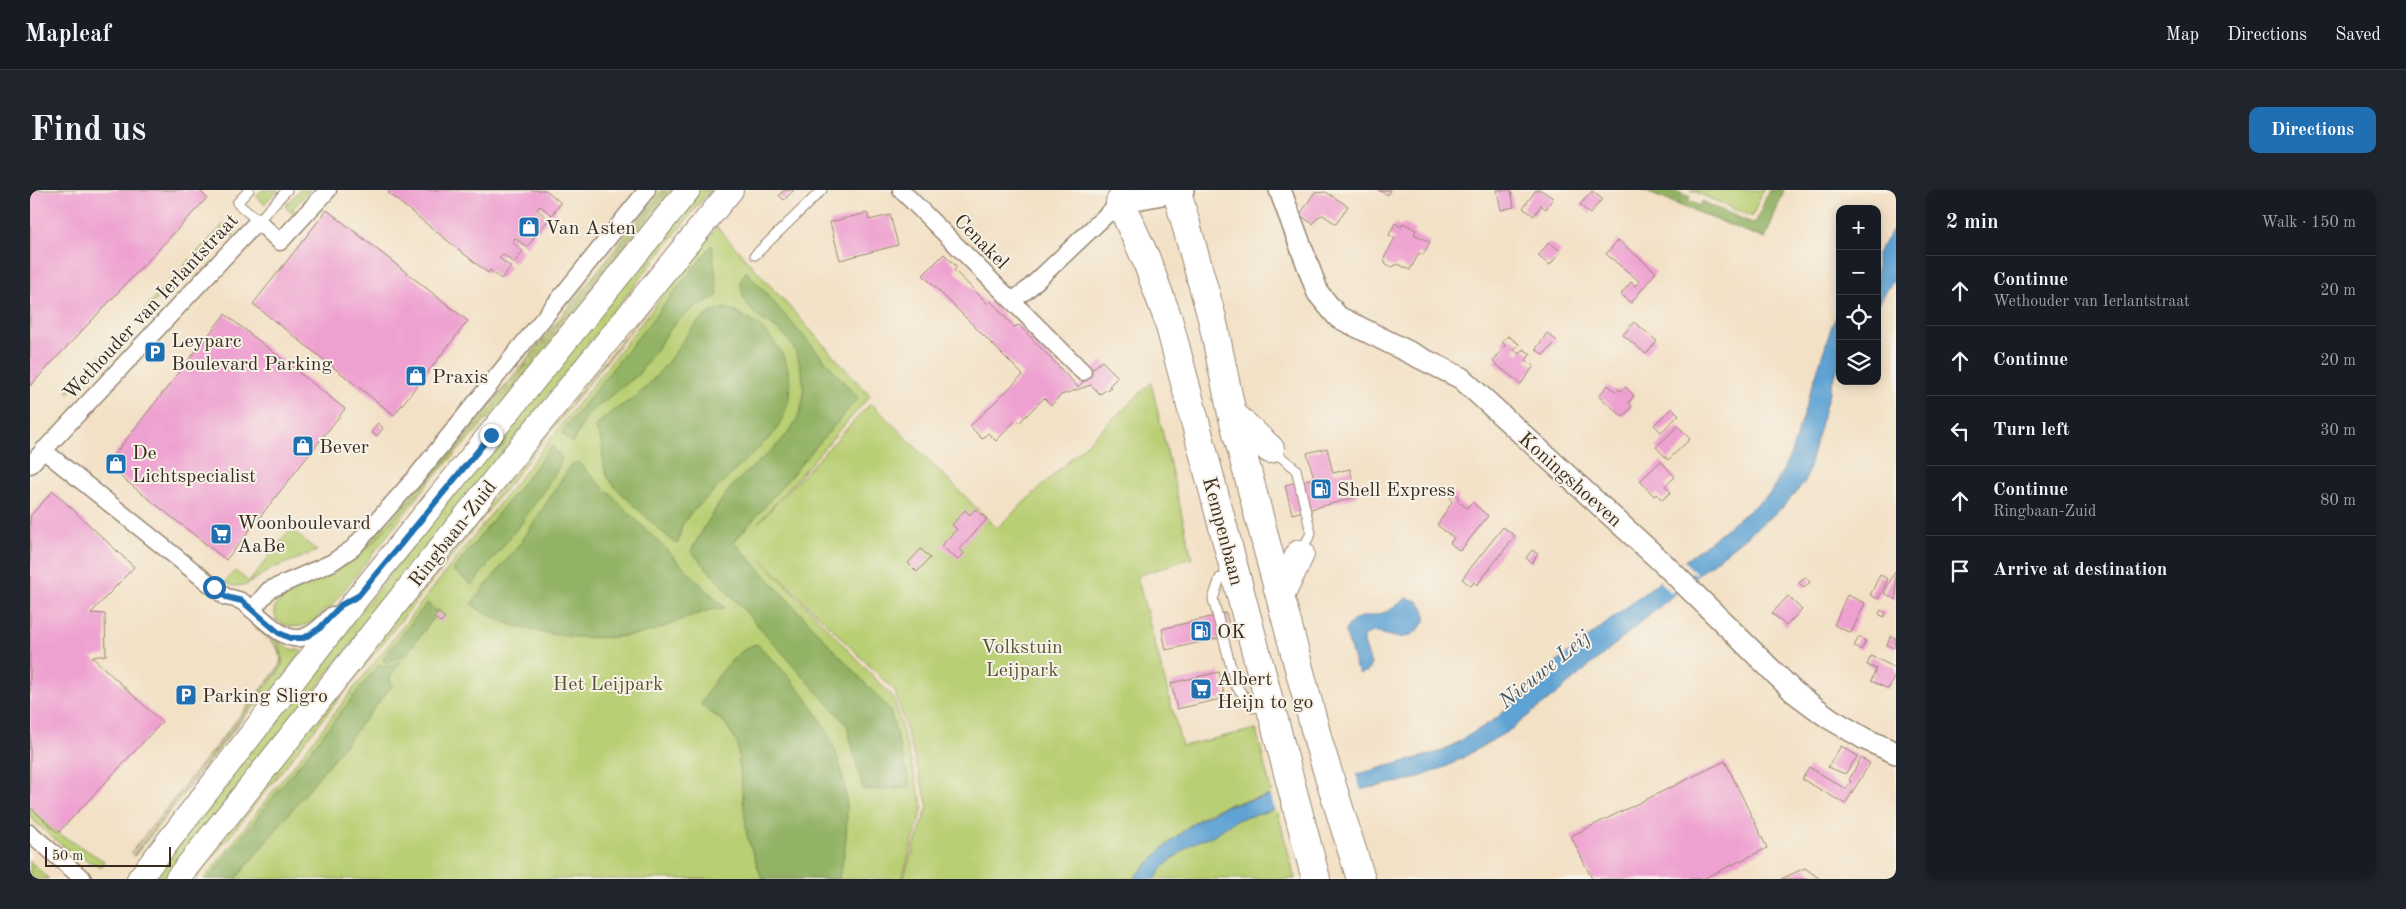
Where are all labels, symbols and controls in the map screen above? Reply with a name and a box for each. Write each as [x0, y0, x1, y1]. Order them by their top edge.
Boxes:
text: Mapleaf [25, 23, 111, 47]
text: Map [2166, 26, 2199, 44]
text: Directions [2227, 26, 2307, 44]
text: Saved [2335, 26, 2381, 44]
button: Directions [2249, 107, 2376, 153]
text: Find us [30, 113, 146, 148]
map controls [1836, 205, 1881, 385]
button: + [1836, 205, 1881, 250]
street label: Wethouder van Ierlantstraat [60, 211, 243, 404]
street label: Cenakel [949, 211, 1012, 274]
text: 2 min [1946, 212, 1999, 233]
shop icon: Van Asten [517, 215, 541, 239]
text: Walk · 150 m [2261, 215, 2356, 231]
place label: Van Asten [545, 219, 636, 239]
button: − [1836, 250, 1881, 295]
text: Continue [1993, 271, 2068, 290]
icon: ahead [1946, 277, 1974, 305]
text: 20 m [2320, 283, 2356, 299]
text: Wethouder van Ierlantstraat [1993, 294, 2190, 310]
button: locate [1836, 295, 1881, 340]
place label: Leyparc Boulevard Parking [171, 332, 332, 375]
parking icon: Leyparc Boulevard Parking [143, 340, 167, 364]
button: layers [1836, 340, 1881, 385]
icon: ahead [1946, 347, 1974, 375]
text: Continue [1993, 351, 2068, 370]
text: 20 m [2320, 353, 2356, 369]
shop icon: Praxis [404, 364, 428, 388]
place label: Praxis [432, 368, 488, 388]
icon: left [1946, 417, 1974, 445]
text: Turn left [1993, 421, 2070, 440]
text: 30 m [2320, 423, 2356, 439]
route end [480, 424, 503, 447]
street label: Koningshoeven [1514, 429, 1625, 532]
shop icon: Bever [291, 434, 315, 458]
place label: Bever [319, 438, 369, 458]
place label: De Lichtspecialist [132, 444, 256, 487]
shop icon: De Lichtspecialist [104, 452, 128, 476]
street label: Kempenbaan [1198, 475, 1246, 588]
street label: Ringbaan-Zuid [406, 477, 501, 591]
fuel station icon: Shell Express [1309, 477, 1333, 501]
place label: Shell Express [1337, 481, 1455, 501]
text: Continue [1993, 481, 2068, 500]
icon: ahead [1946, 487, 1974, 515]
text: 80 m [2320, 493, 2356, 509]
text: Ringbaan-Zuid [1993, 504, 2096, 520]
place label: Woonboulevard AaBe [237, 514, 371, 557]
supermarket icon: Woonboulevard AaBe [209, 522, 233, 546]
icon: arrive [1946, 557, 1974, 585]
text: Arrive at destination [1993, 561, 2167, 580]
route start [203, 576, 226, 599]
fuel station icon: OK [1189, 619, 1213, 643]
place label: OK [1217, 623, 1246, 643]
water label: Nieuwe Leij [1495, 627, 1595, 714]
park label: Volkstuin Leijpark [981, 638, 1063, 681]
place label: Albert Heijn to go [1217, 670, 1313, 713]
park label: Het Leijpark [553, 675, 663, 695]
supermarket icon: Albert Heijn to go [1189, 677, 1213, 701]
parking icon: Parking Sligro [174, 683, 198, 707]
place label: Parking Sligro [202, 687, 328, 707]
scale bar [45, 844, 171, 867]
text: 50 m [52, 849, 83, 863]

